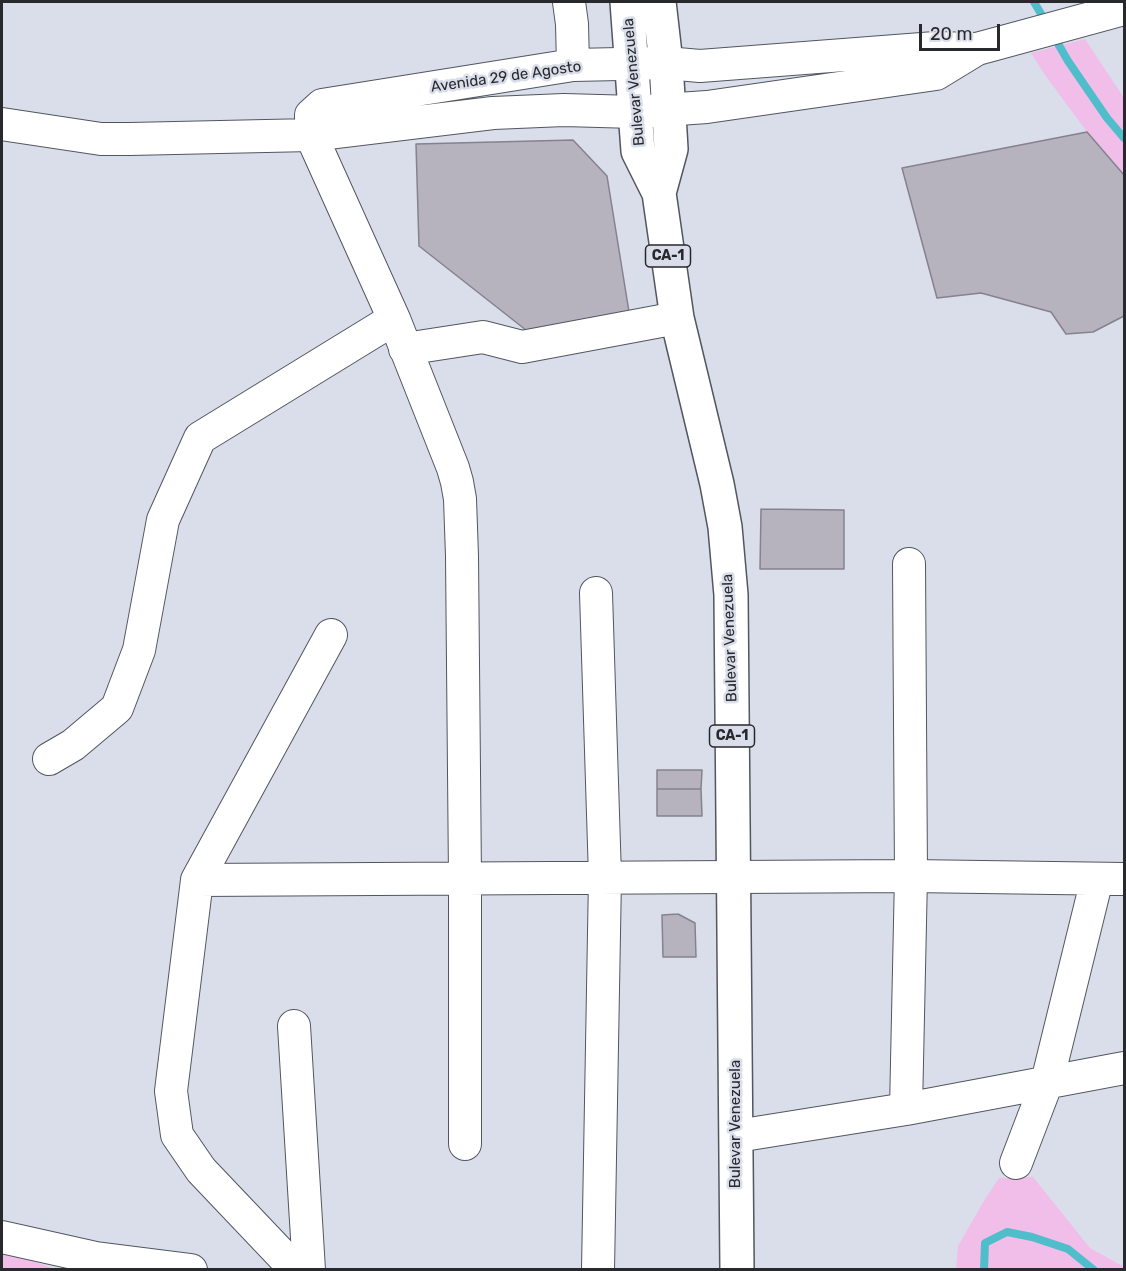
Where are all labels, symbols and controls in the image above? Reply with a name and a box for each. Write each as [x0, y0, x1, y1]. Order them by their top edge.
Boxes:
scale bar [922, 12, 1003, 50]
street label: Bulevar Venezuela [619, 17, 649, 147]
text: 20 m [930, 23, 972, 45]
street label: Avenida 29 de Agosto [430, 58, 582, 96]
road number: CA-1 [646, 245, 690, 267]
street label: Bulevar Venezuela [719, 574, 741, 702]
road number: CA-1 [710, 725, 754, 747]
street label: Bulevar Venezuela [727, 1060, 745, 1188]

